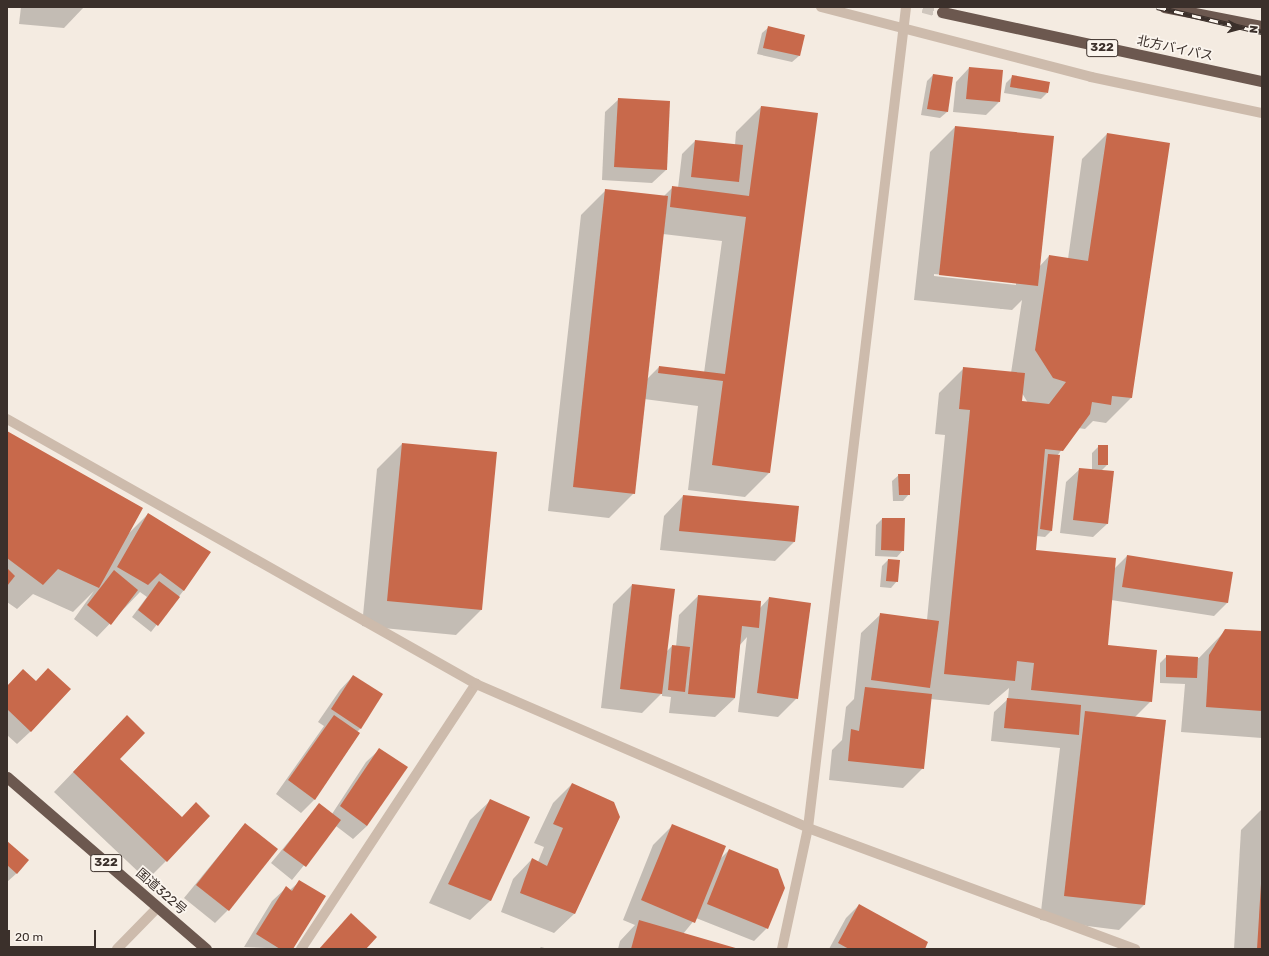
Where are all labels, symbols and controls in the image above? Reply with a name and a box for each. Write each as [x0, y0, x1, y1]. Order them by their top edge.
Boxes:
north arrow [1221, 8, 1261, 48]
text: N [1247, 25, 1260, 34]
street label: 北方バイパス [1135, 33, 1215, 65]
road number: 322 [1086, 38, 1118, 58]
road number: 322 [90, 853, 122, 873]
street label: 国道322号 [132, 866, 190, 918]
scale bar [10, 922, 98, 948]
text: 20 m [15, 930, 43, 944]

